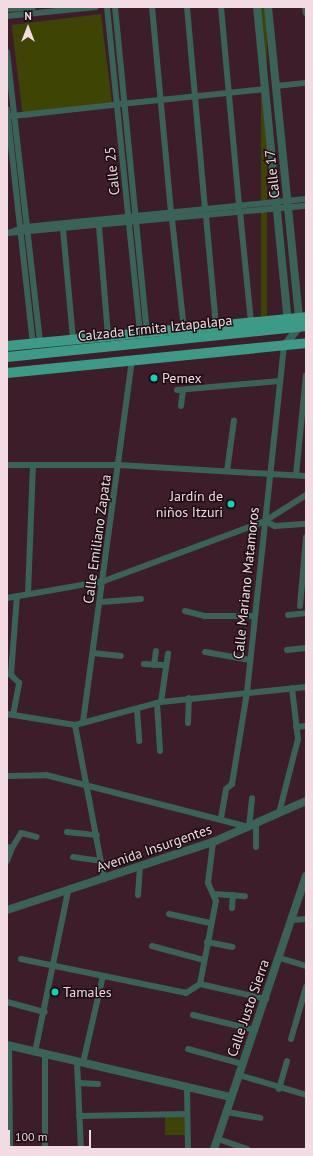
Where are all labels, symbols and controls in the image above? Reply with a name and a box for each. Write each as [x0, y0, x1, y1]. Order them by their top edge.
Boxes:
north arrow [8, 8, 48, 48]
text: N [24, 9, 32, 23]
street label: Calle 25 [101, 146, 123, 196]
street label: Calle 17 [261, 149, 283, 199]
street label: Calzada Ermita Iztapalapa [77, 312, 233, 344]
place label: Pemex [162, 370, 202, 386]
marker: Pemex [149, 373, 159, 383]
street label: Calle Emiliano Zapata [80, 473, 114, 605]
place label: Jardín de niños Itzuri [156, 488, 223, 520]
marker: Jardín de niños Itzuri [226, 499, 236, 509]
street label: Calle Mariano Matamoros [230, 506, 262, 660]
street label: Avenida Insurgentes [94, 820, 214, 876]
street label: Calle Justo Sierra [223, 957, 273, 1059]
place label: Tamales [63, 984, 112, 1000]
marker: Tamales [50, 987, 60, 997]
scale bar [10, 1122, 93, 1148]
text: 100 m [15, 1129, 48, 1144]

